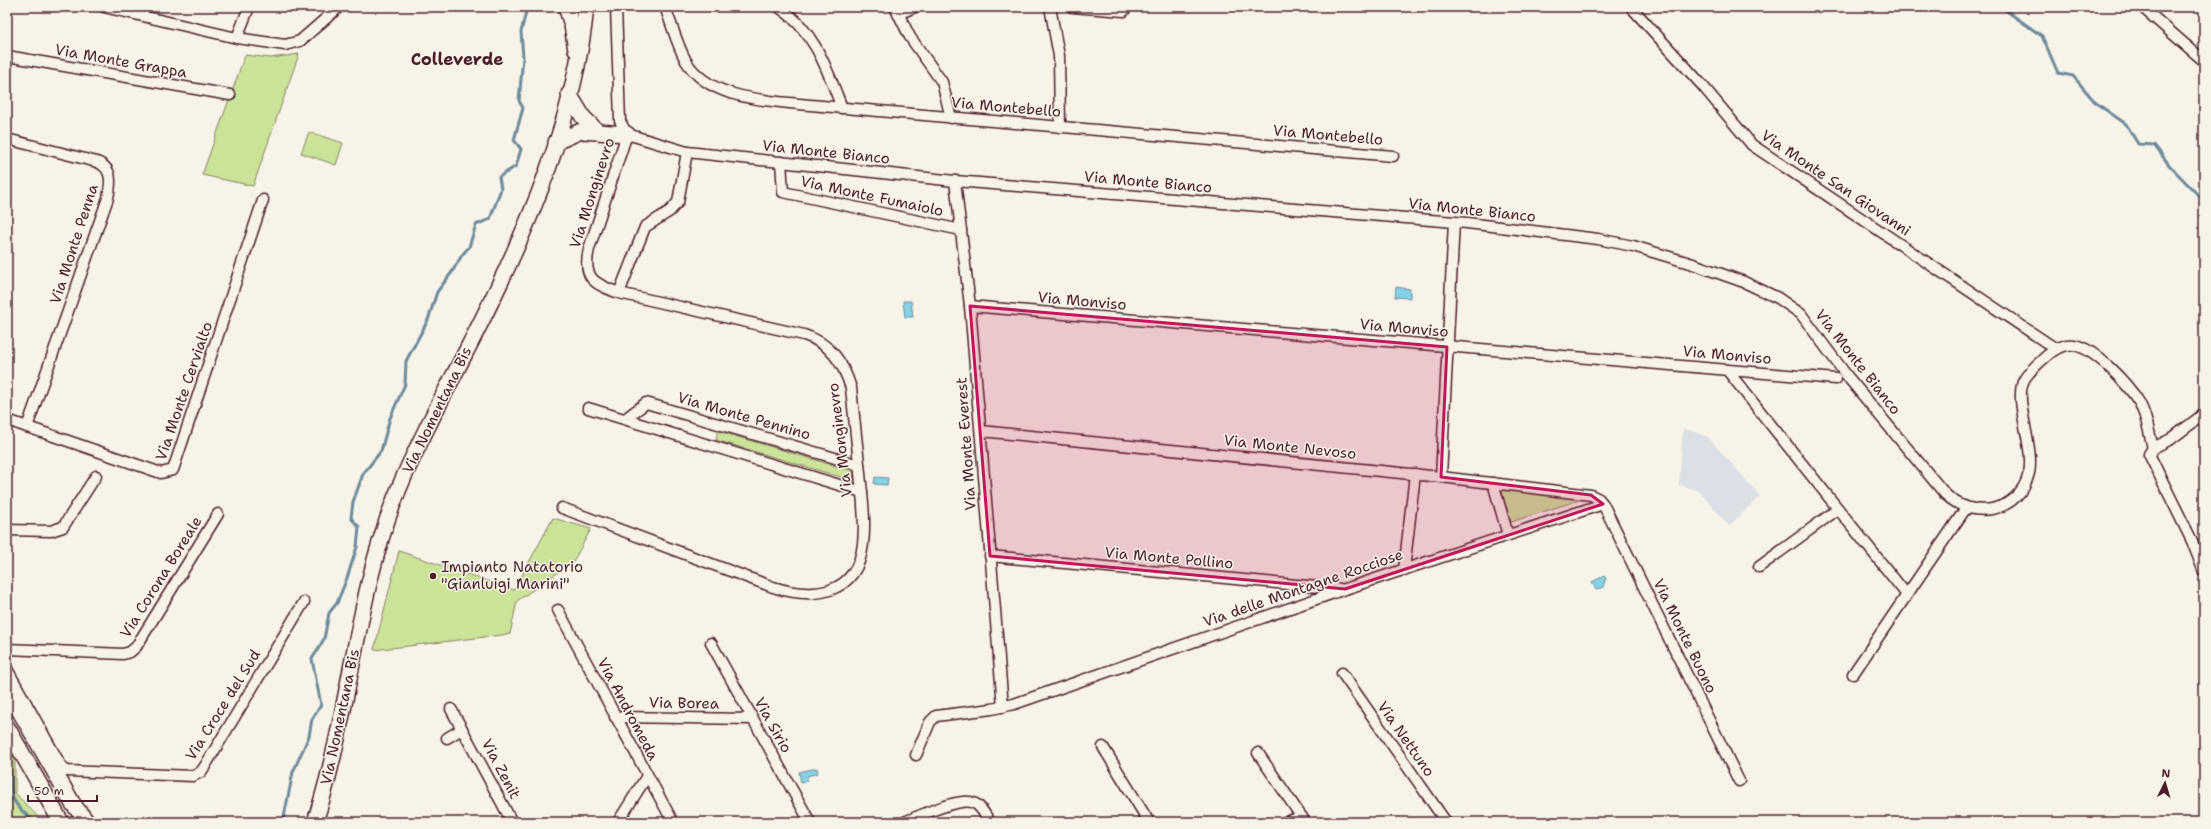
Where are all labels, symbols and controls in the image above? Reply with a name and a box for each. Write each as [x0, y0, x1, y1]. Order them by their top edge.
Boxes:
street label: Via Monte Grappa [53, 40, 189, 83]
district label: Colleverde [411, 48, 503, 70]
street label: Via Montebello [950, 92, 1062, 122]
street label: Via Montebello [1272, 120, 1384, 150]
street label: Via Monte San Giovanni [1757, 125, 1915, 241]
street label: Via Monginevro [565, 135, 619, 251]
street label: Via Monte Bianco [761, 135, 891, 169]
street label: Via Monte Bianco [1083, 166, 1213, 198]
street label: Via Monte Fumaiolo [799, 171, 945, 221]
street label: Via Monte Penna [45, 181, 103, 306]
street label: Via Monte Bianco [1407, 193, 1537, 227]
street label: Via Monviso [1037, 287, 1127, 315]
street label: Via Monte Bianco [1811, 305, 1905, 419]
street label: Via Monviso [1359, 314, 1449, 342]
street label: Via Monte Cervialto [151, 319, 217, 463]
street label: Via Monviso [1682, 341, 1772, 369]
street label: Via Nomentana Bis [398, 343, 476, 477]
street label: Via Monte Everest [951, 377, 981, 511]
street label: Via Monginevro [823, 382, 857, 498]
street label: Via Monte Pennino [675, 387, 813, 445]
street label: Via Monte Nevoso [1223, 430, 1357, 464]
street label: Via Corona Boreale [115, 512, 207, 642]
street label: Via Monte Pollino [1104, 542, 1234, 574]
street label: Via delle Montagne Rocciose [1200, 544, 1406, 632]
place label: Impianto Natatorio "Gianluigi Marini" [441, 557, 583, 594]
marker: Impianto Natatorio "Gianluigi Marini" [428, 571, 438, 581]
street label: Via Monte Buono [1649, 575, 1721, 697]
street label: Via Croce del Sud [181, 645, 265, 764]
street label: Via Nomentana Bis [316, 647, 364, 787]
street label: Via Andromeda [593, 654, 664, 764]
street label: Via Borea [649, 692, 720, 714]
street label: Via Sirio [750, 694, 796, 756]
street label: Via Nettuno [1373, 697, 1439, 781]
street label: Via Zenit [477, 735, 525, 803]
north arrow [2145, 763, 2185, 803]
text: N [2161, 766, 2171, 781]
scale bar [28, 777, 97, 803]
text: 50 m [34, 783, 64, 799]

